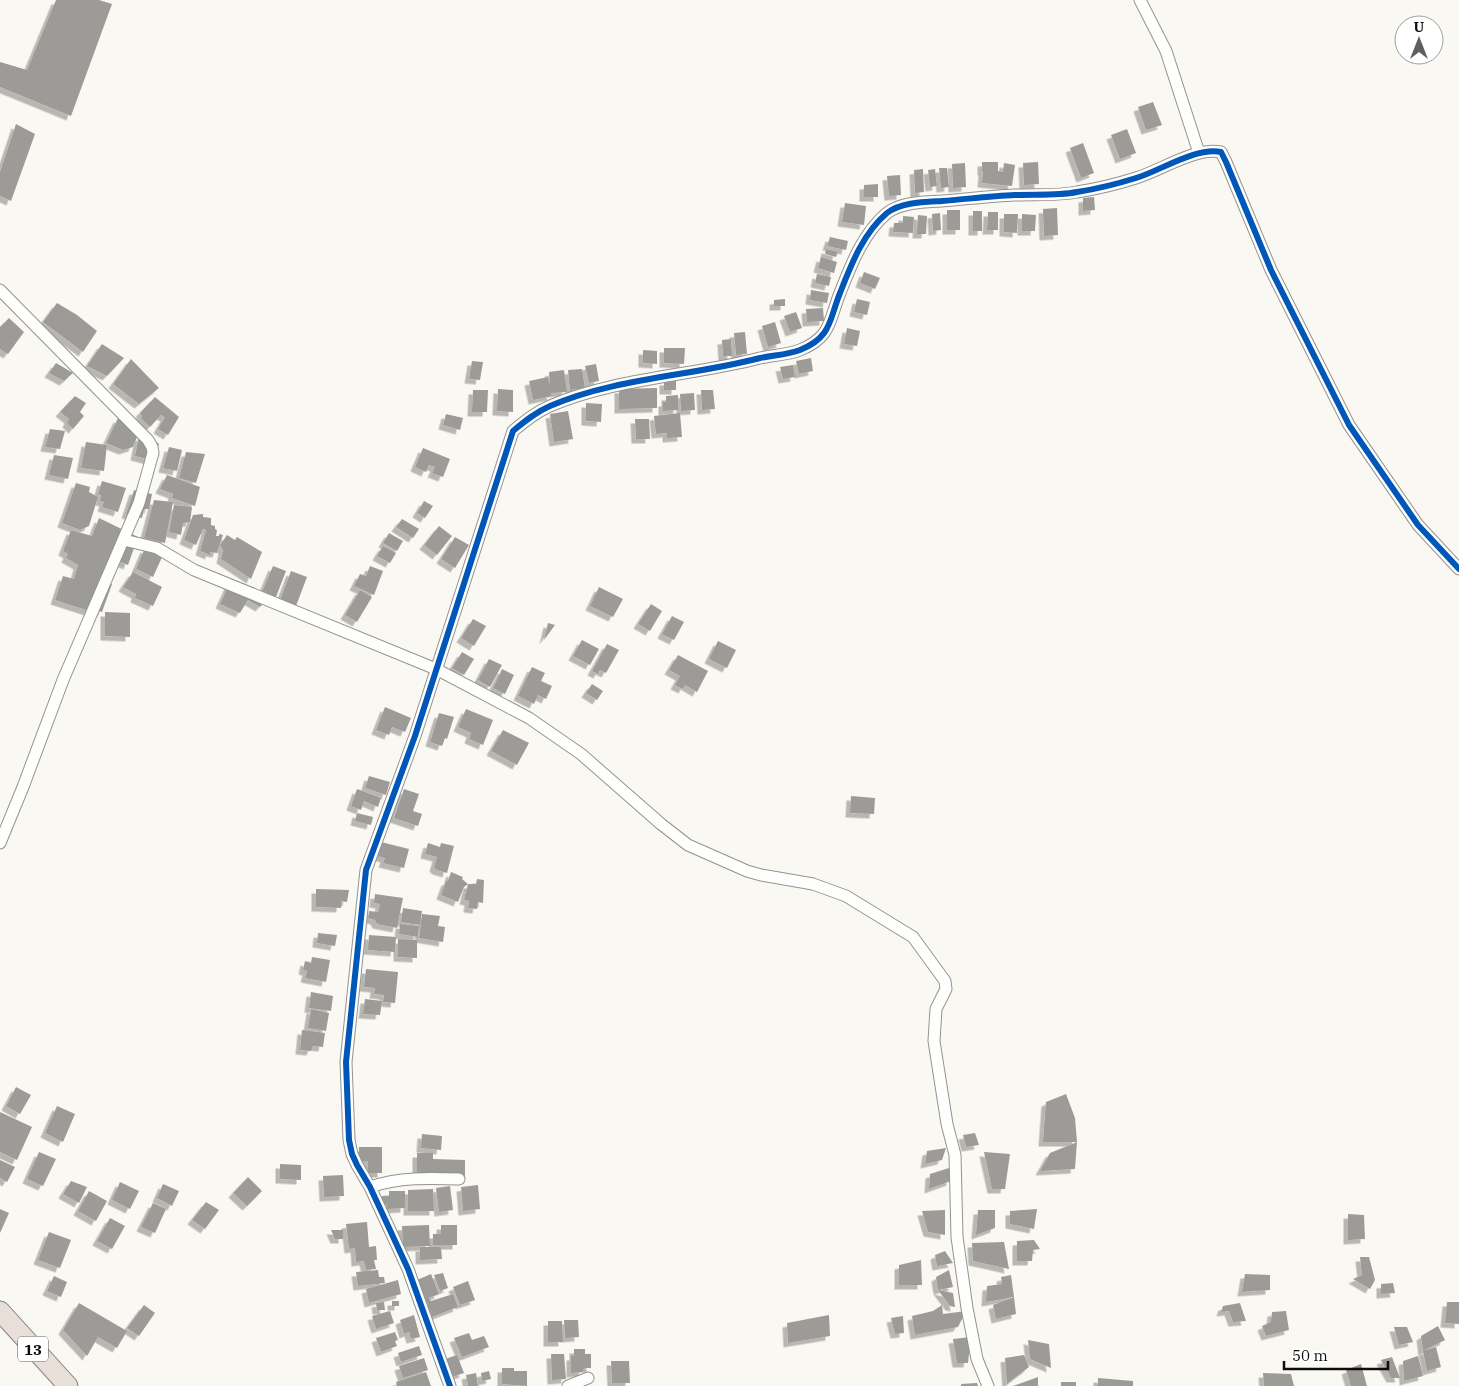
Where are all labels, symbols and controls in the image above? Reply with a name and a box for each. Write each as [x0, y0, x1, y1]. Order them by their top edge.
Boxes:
north arrow [1394, 15, 1444, 65]
text: U [1414, 18, 1425, 36]
road number: 13 [18, 1336, 48, 1362]
scale bar [1284, 1338, 1388, 1370]
text: 50 m [1292, 1346, 1328, 1365]

